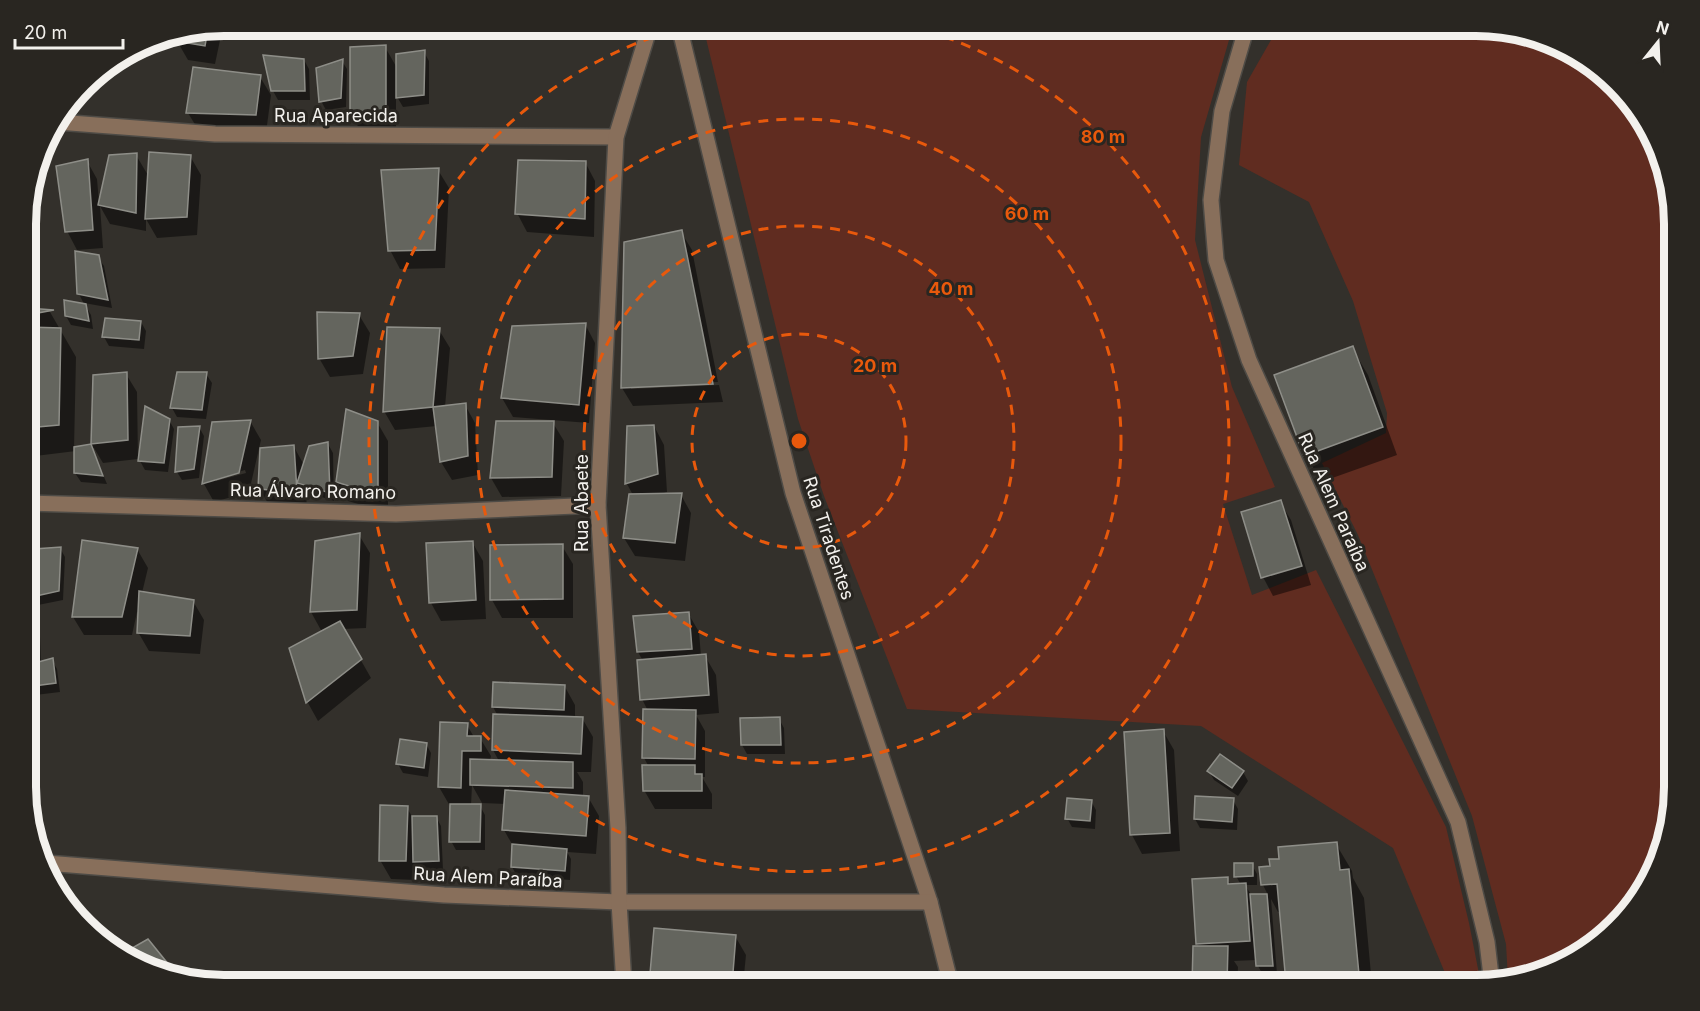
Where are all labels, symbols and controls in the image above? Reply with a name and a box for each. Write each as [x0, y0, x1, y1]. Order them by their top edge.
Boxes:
scale bar [15, 12, 123, 50]
north arrow [1628, 12, 1688, 72]
text: N [1654, 16, 1672, 39]
text: 20 m [24, 22, 67, 43]
street label: Rua Aparecida [274, 105, 398, 126]
text: 80 m [1081, 126, 1125, 147]
text: 60 m [1005, 203, 1049, 224]
text: 40 m [929, 278, 974, 299]
text: 20 m [853, 355, 897, 376]
street label: Rua Alem Paraíba [1294, 429, 1374, 575]
centre of rings [789, 431, 809, 451]
street label: Rua Abaete [571, 454, 592, 552]
street label: Rua Tiradentes [799, 474, 859, 602]
street label: Rua Álvaro Romano [230, 478, 396, 503]
street label: Rua Alem Paraíba [413, 863, 563, 891]

